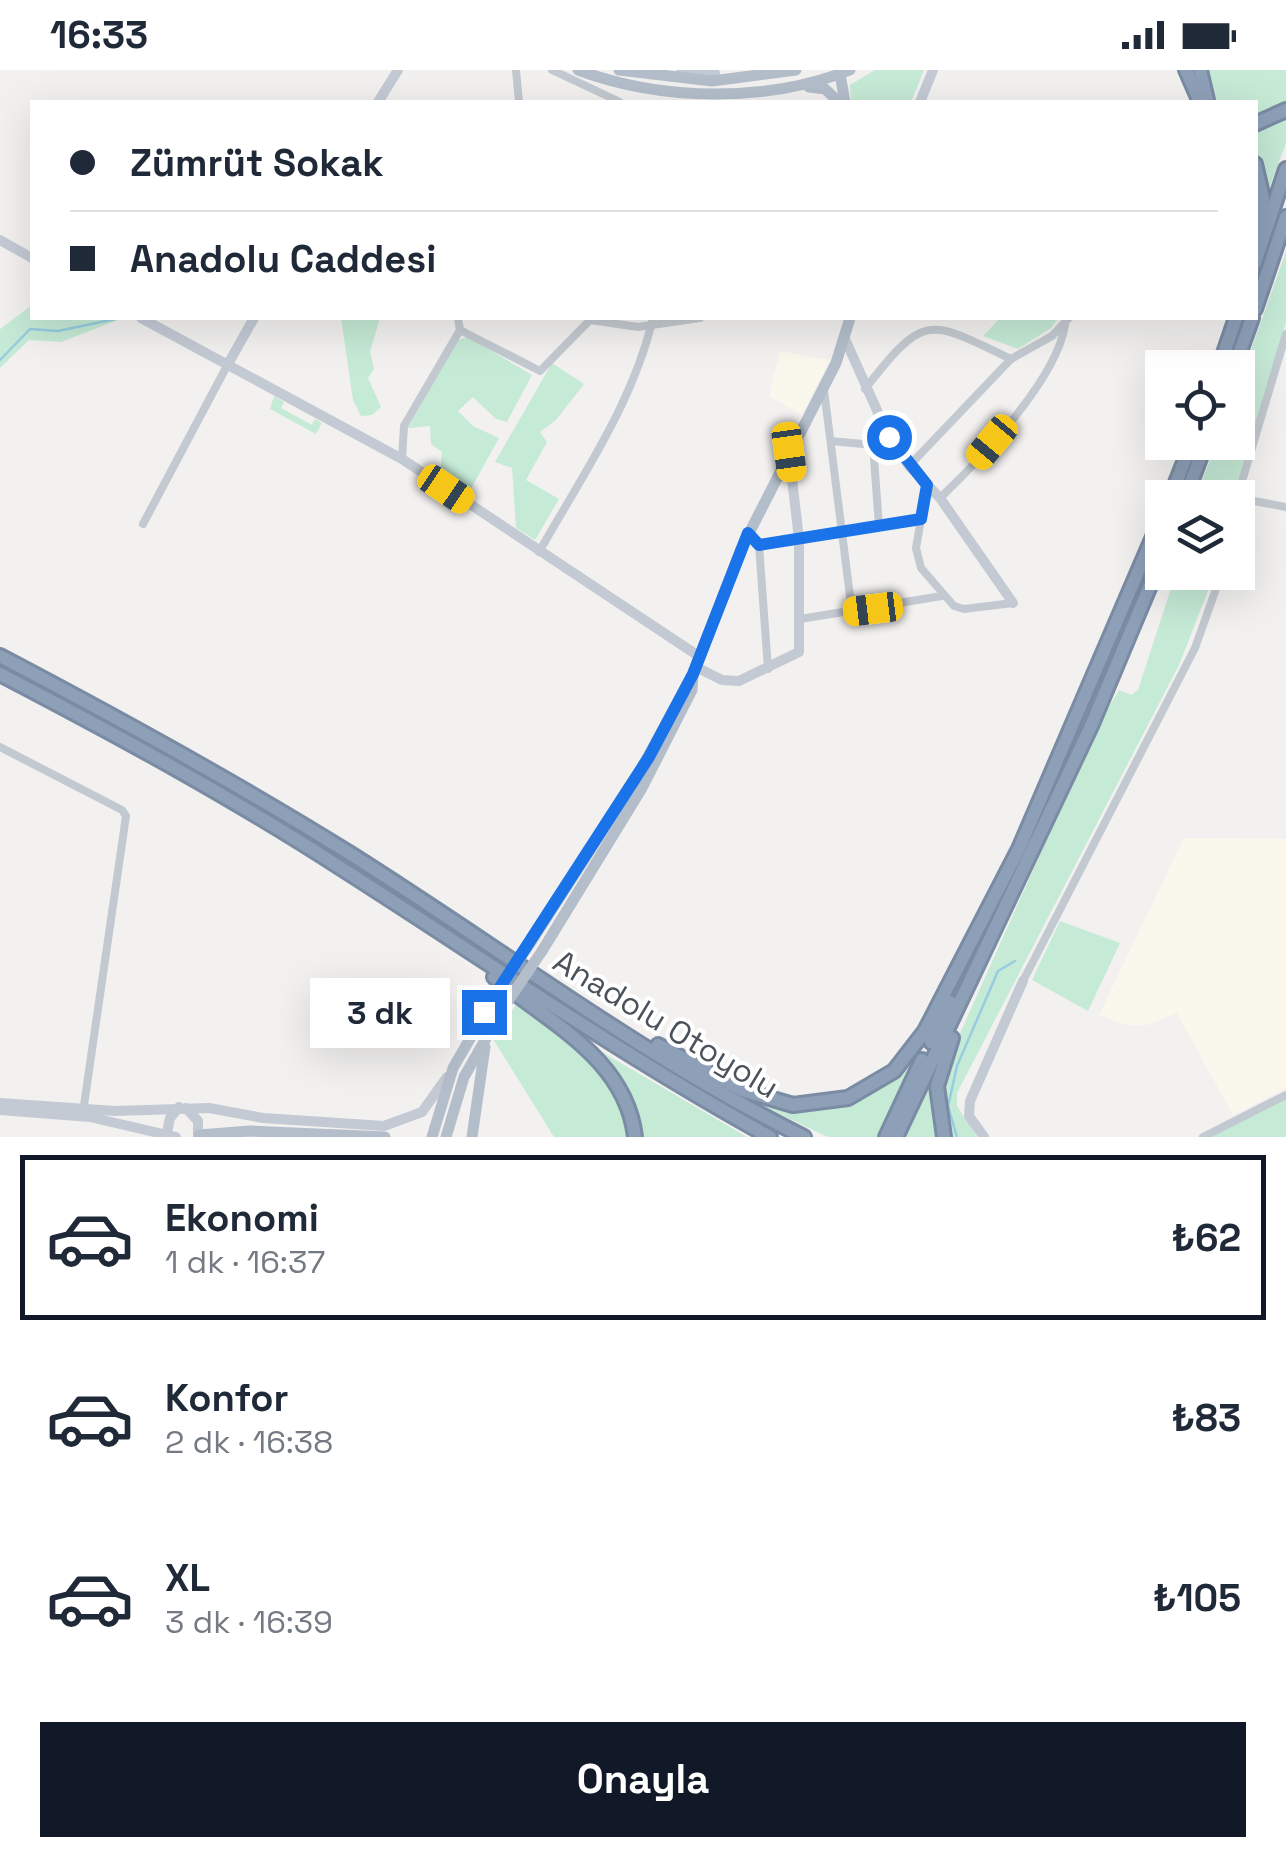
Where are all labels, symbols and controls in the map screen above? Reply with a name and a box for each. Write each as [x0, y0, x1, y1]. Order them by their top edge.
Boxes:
text: 16:33 [50, 11, 148, 59]
text: Zümrüt Sokak [130, 139, 384, 187]
text: Anadolu Caddesi [130, 235, 436, 283]
map controls [1145, 350, 1255, 590]
button: locate [1145, 350, 1255, 460]
car [961, 409, 1023, 475]
route start [867, 415, 912, 460]
car [770, 420, 808, 484]
car [413, 460, 479, 518]
button: layers [1145, 480, 1255, 590]
car [841, 590, 905, 628]
street label: Anadolu Otoyolu [546, 941, 786, 1107]
callout: 3 dk [309, 977, 449, 1047]
route end [462, 990, 507, 1035]
text: 3 dk [347, 993, 413, 1033]
icon: car [45, 1193, 135, 1283]
text: Ekonomi [165, 1194, 319, 1242]
text: ₺62 [1172, 1214, 1241, 1262]
text: 1 dk · 16:37 [165, 1242, 325, 1282]
icon: car [45, 1373, 135, 1463]
text: Konfor [165, 1374, 289, 1422]
text: ₺83 [1172, 1394, 1241, 1442]
text: 2 dk · 16:38 [165, 1422, 333, 1462]
icon: car [45, 1553, 135, 1643]
text: XL [165, 1554, 210, 1602]
text: ₺105 [1153, 1574, 1241, 1622]
text: 3 dk · 16:39 [165, 1602, 333, 1642]
button: Onayla [40, 1722, 1246, 1837]

